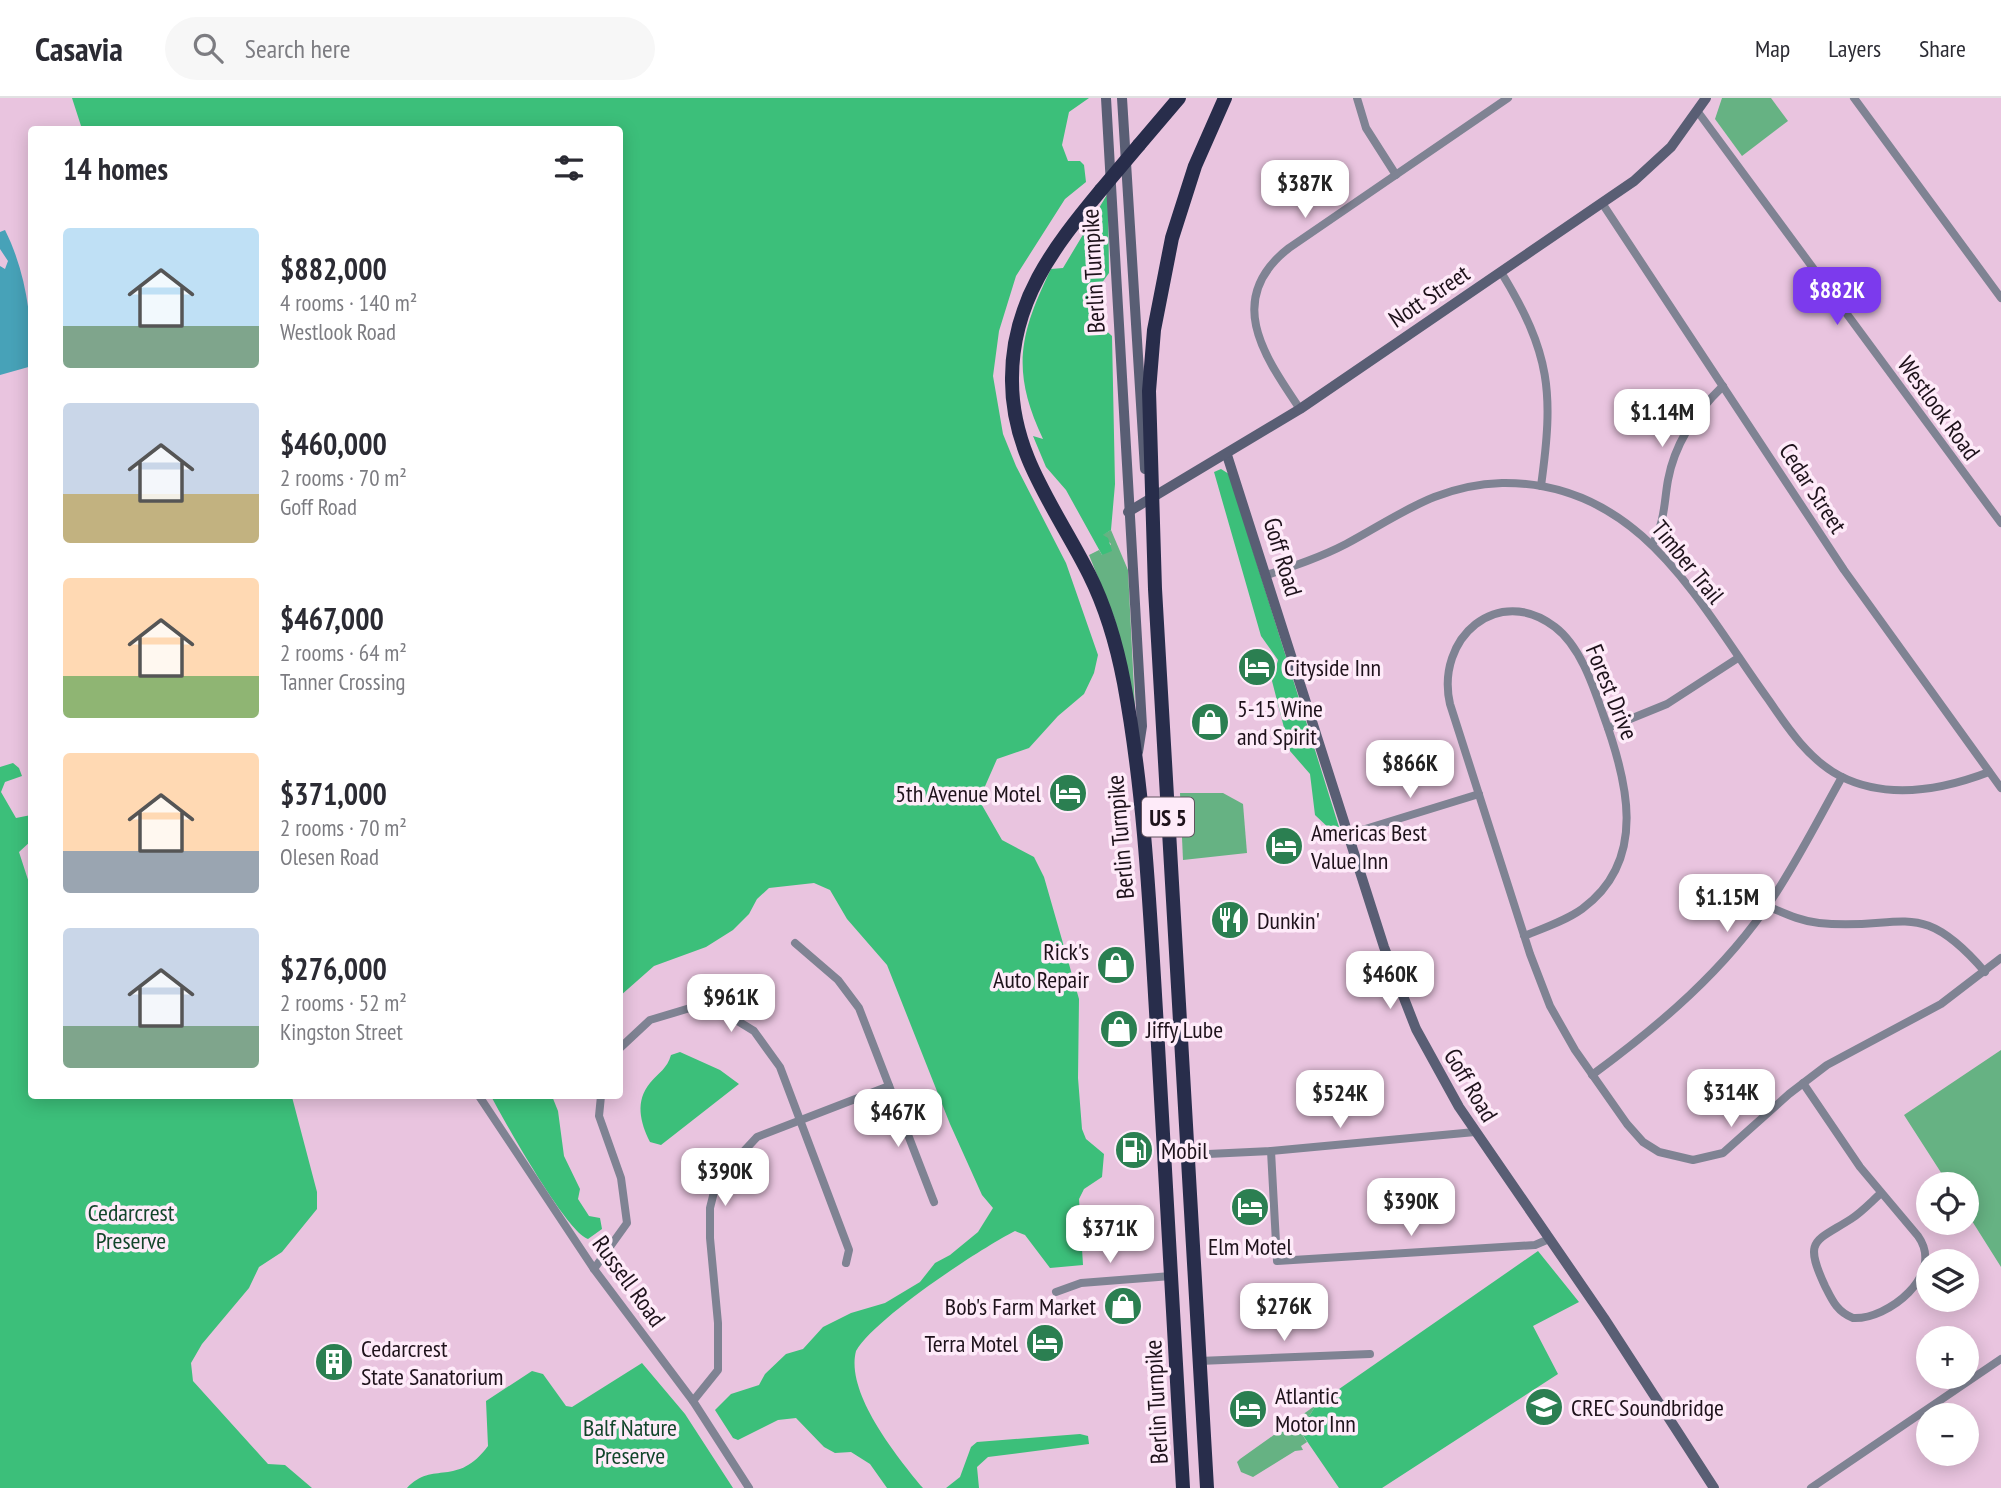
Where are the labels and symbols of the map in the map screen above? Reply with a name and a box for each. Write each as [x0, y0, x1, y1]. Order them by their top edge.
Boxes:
pin: $387K [1256, 160, 1354, 220]
street label: Berlin Turnpike [1074, 208, 1112, 334]
street label: Nott Street [1383, 257, 1476, 334]
pin: $882K [1788, 268, 1886, 327]
street label: Westlook Road [1891, 350, 1987, 466]
pin: $1.14M [1605, 390, 1719, 449]
street label: Cedar Street [1772, 437, 1854, 539]
street label: Goff Road [1256, 514, 1310, 600]
street label: Timber Trail [1645, 514, 1731, 610]
street label: Forest Drive [1579, 640, 1645, 744]
hotel icon: Cityside Inn [1236, 646, 1278, 688]
place label: Cityside Inn [1284, 652, 1381, 683]
place label: 5-15 Wine and Spirit [1237, 693, 1323, 752]
shop icon: 5-15 Wine and Spirit [1189, 701, 1231, 743]
pin: $866K [1361, 740, 1459, 800]
hotel icon: 5th Avenue Motel [1047, 772, 1089, 814]
street label: Berlin Turnpike [1099, 774, 1141, 900]
place label: 5th Avenue Motel [895, 778, 1041, 809]
road number: US 5 [1142, 797, 1194, 836]
place label: Americas Best Value Inn [1310, 817, 1427, 876]
hotel icon: Americas Best Value Inn [1263, 825, 1305, 867]
pin: $1.15M [1670, 874, 1784, 934]
restaurant icon: Dunkin' [1209, 899, 1251, 941]
place label: Dunkin' [1257, 905, 1320, 936]
place label: Rick's Auto Repair [993, 936, 1089, 995]
shop icon: Rick's Auto Repair [1095, 944, 1137, 986]
pin: $460K [1341, 951, 1439, 1011]
pin: $961K [682, 974, 780, 1034]
shop icon: Jiffy Lube [1098, 1008, 1140, 1050]
place label: Jiffy Lube [1145, 1014, 1223, 1045]
street label: Goff Road [1437, 1043, 1505, 1127]
pin: $524K [1291, 1070, 1389, 1130]
pin: $314K [1682, 1070, 1780, 1129]
pin: $467K [849, 1090, 947, 1149]
fuel station icon: Mobil [1113, 1129, 1155, 1171]
place label: Mobil [1161, 1135, 1208, 1166]
pin: $390K [676, 1148, 774, 1208]
pin: $390K [1362, 1178, 1460, 1238]
hotel icon: Elm Motel [1229, 1186, 1271, 1228]
park label: Cedarcrest Preserve [88, 1197, 175, 1256]
pin: $371K [1061, 1206, 1159, 1265]
street label: Russell Road [586, 1229, 672, 1333]
place label: Elm Motel [1208, 1231, 1292, 1262]
pin: $276K [1235, 1284, 1333, 1343]
shop icon: Bob's Farm Market [1102, 1285, 1144, 1327]
place label: Bob's Farm Market [945, 1291, 1096, 1322]
hotel icon: Terra Motel [1024, 1322, 1066, 1364]
place label: Terra Motel [924, 1328, 1018, 1359]
place label: Cedarcrest State Sanatorium [361, 1333, 504, 1392]
street label: Berlin Turnpike [1137, 1339, 1175, 1465]
building icon: Cedarcrest State Sanatorium [313, 1341, 355, 1383]
place label: Atlantic Motor Inn [1275, 1380, 1356, 1439]
school or university icon: CREC Soundbridge [1523, 1386, 1565, 1428]
hotel icon: Atlantic Motor Inn [1227, 1388, 1269, 1430]
place label: CREC Soundbridge [1571, 1392, 1724, 1423]
park label: Balf Nature Preserve [583, 1412, 677, 1471]

